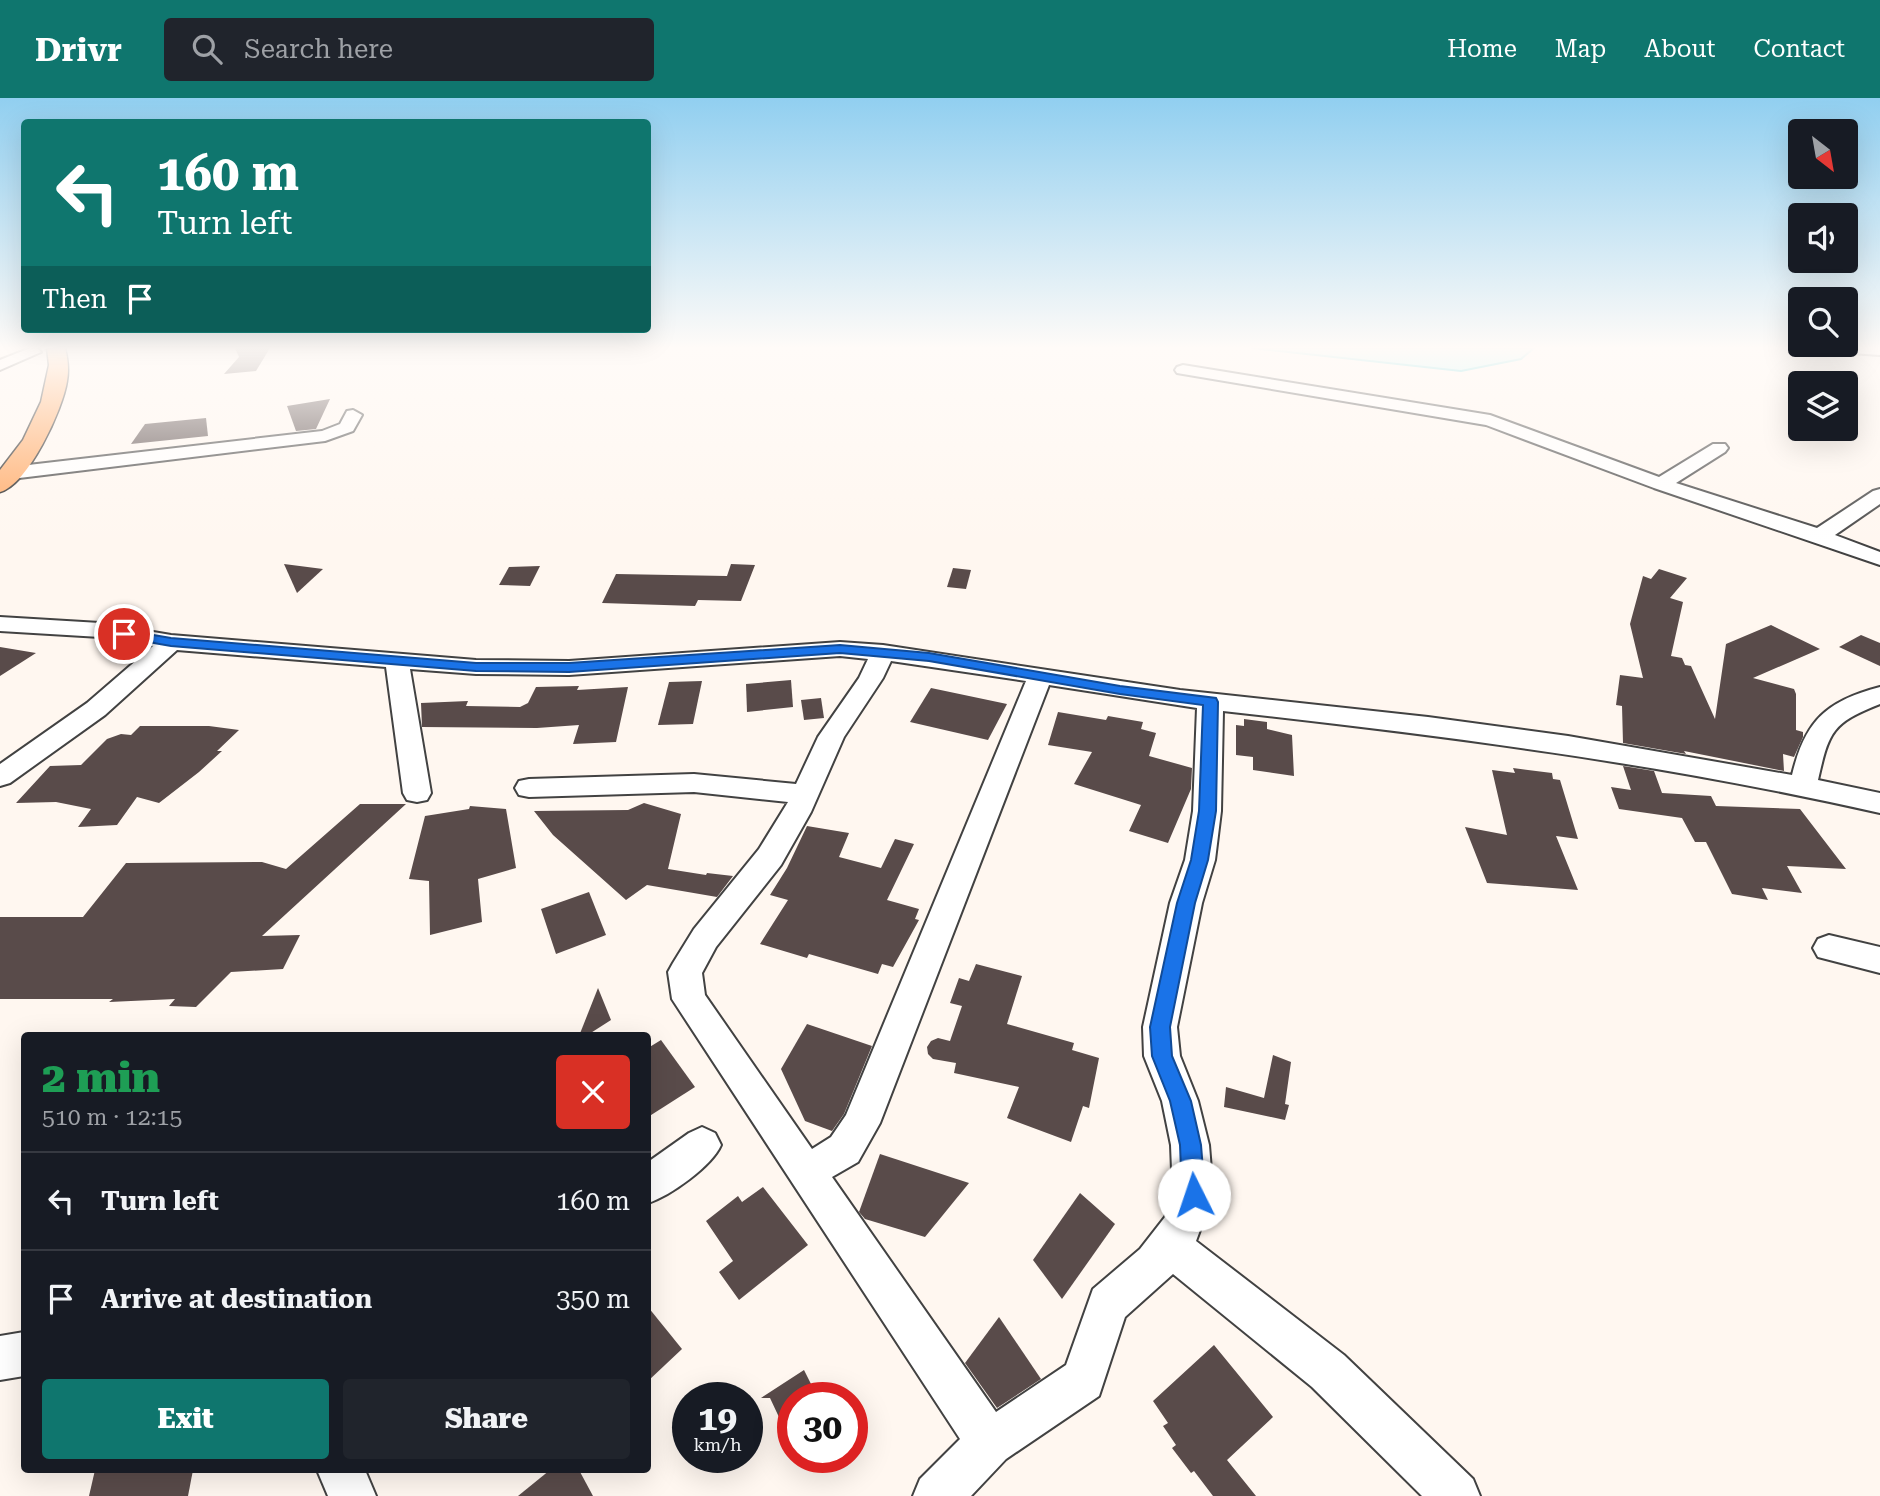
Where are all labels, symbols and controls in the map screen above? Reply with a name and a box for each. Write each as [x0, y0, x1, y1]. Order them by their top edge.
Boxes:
search box [164, 18, 654, 81]
text: Drivr [35, 30, 122, 69]
icon: search [188, 30, 226, 68]
text: Search here [244, 34, 393, 64]
text: Home [1447, 35, 1517, 63]
text: Map [1555, 35, 1606, 63]
text: About [1644, 35, 1715, 63]
text: Contact [1753, 35, 1845, 63]
north arrow [1788, 119, 1858, 189]
map controls [1788, 119, 1858, 441]
text: 160 m [157, 145, 299, 202]
icon: left [42, 147, 133, 238]
button: sound [1788, 203, 1858, 273]
text: Turn left [157, 204, 292, 242]
icon: arrive [121, 280, 159, 318]
text: Then [42, 284, 107, 314]
button: search [1788, 287, 1858, 357]
button: layers [1788, 371, 1858, 441]
pin [94, 604, 154, 664]
icon: arrive [105, 615, 143, 653]
text: 2 min [42, 1053, 160, 1102]
button: close [556, 1055, 630, 1129]
text: 510 m · 12:15 [42, 1104, 182, 1131]
position arrow [1157, 1158, 1231, 1232]
icon: left [42, 1182, 80, 1220]
text: Turn left [101, 1186, 219, 1216]
text: 160 m [556, 1186, 630, 1216]
icon: arrive [42, 1280, 80, 1318]
text: Arrive at destination [101, 1284, 372, 1314]
text: 350 m [556, 1284, 630, 1314]
button: Exit [42, 1379, 329, 1459]
button: Share [343, 1379, 630, 1459]
speed limit sign: 30 [777, 1382, 868, 1473]
text: 19 [698, 1398, 737, 1439]
text: km/h [693, 1434, 742, 1455]

